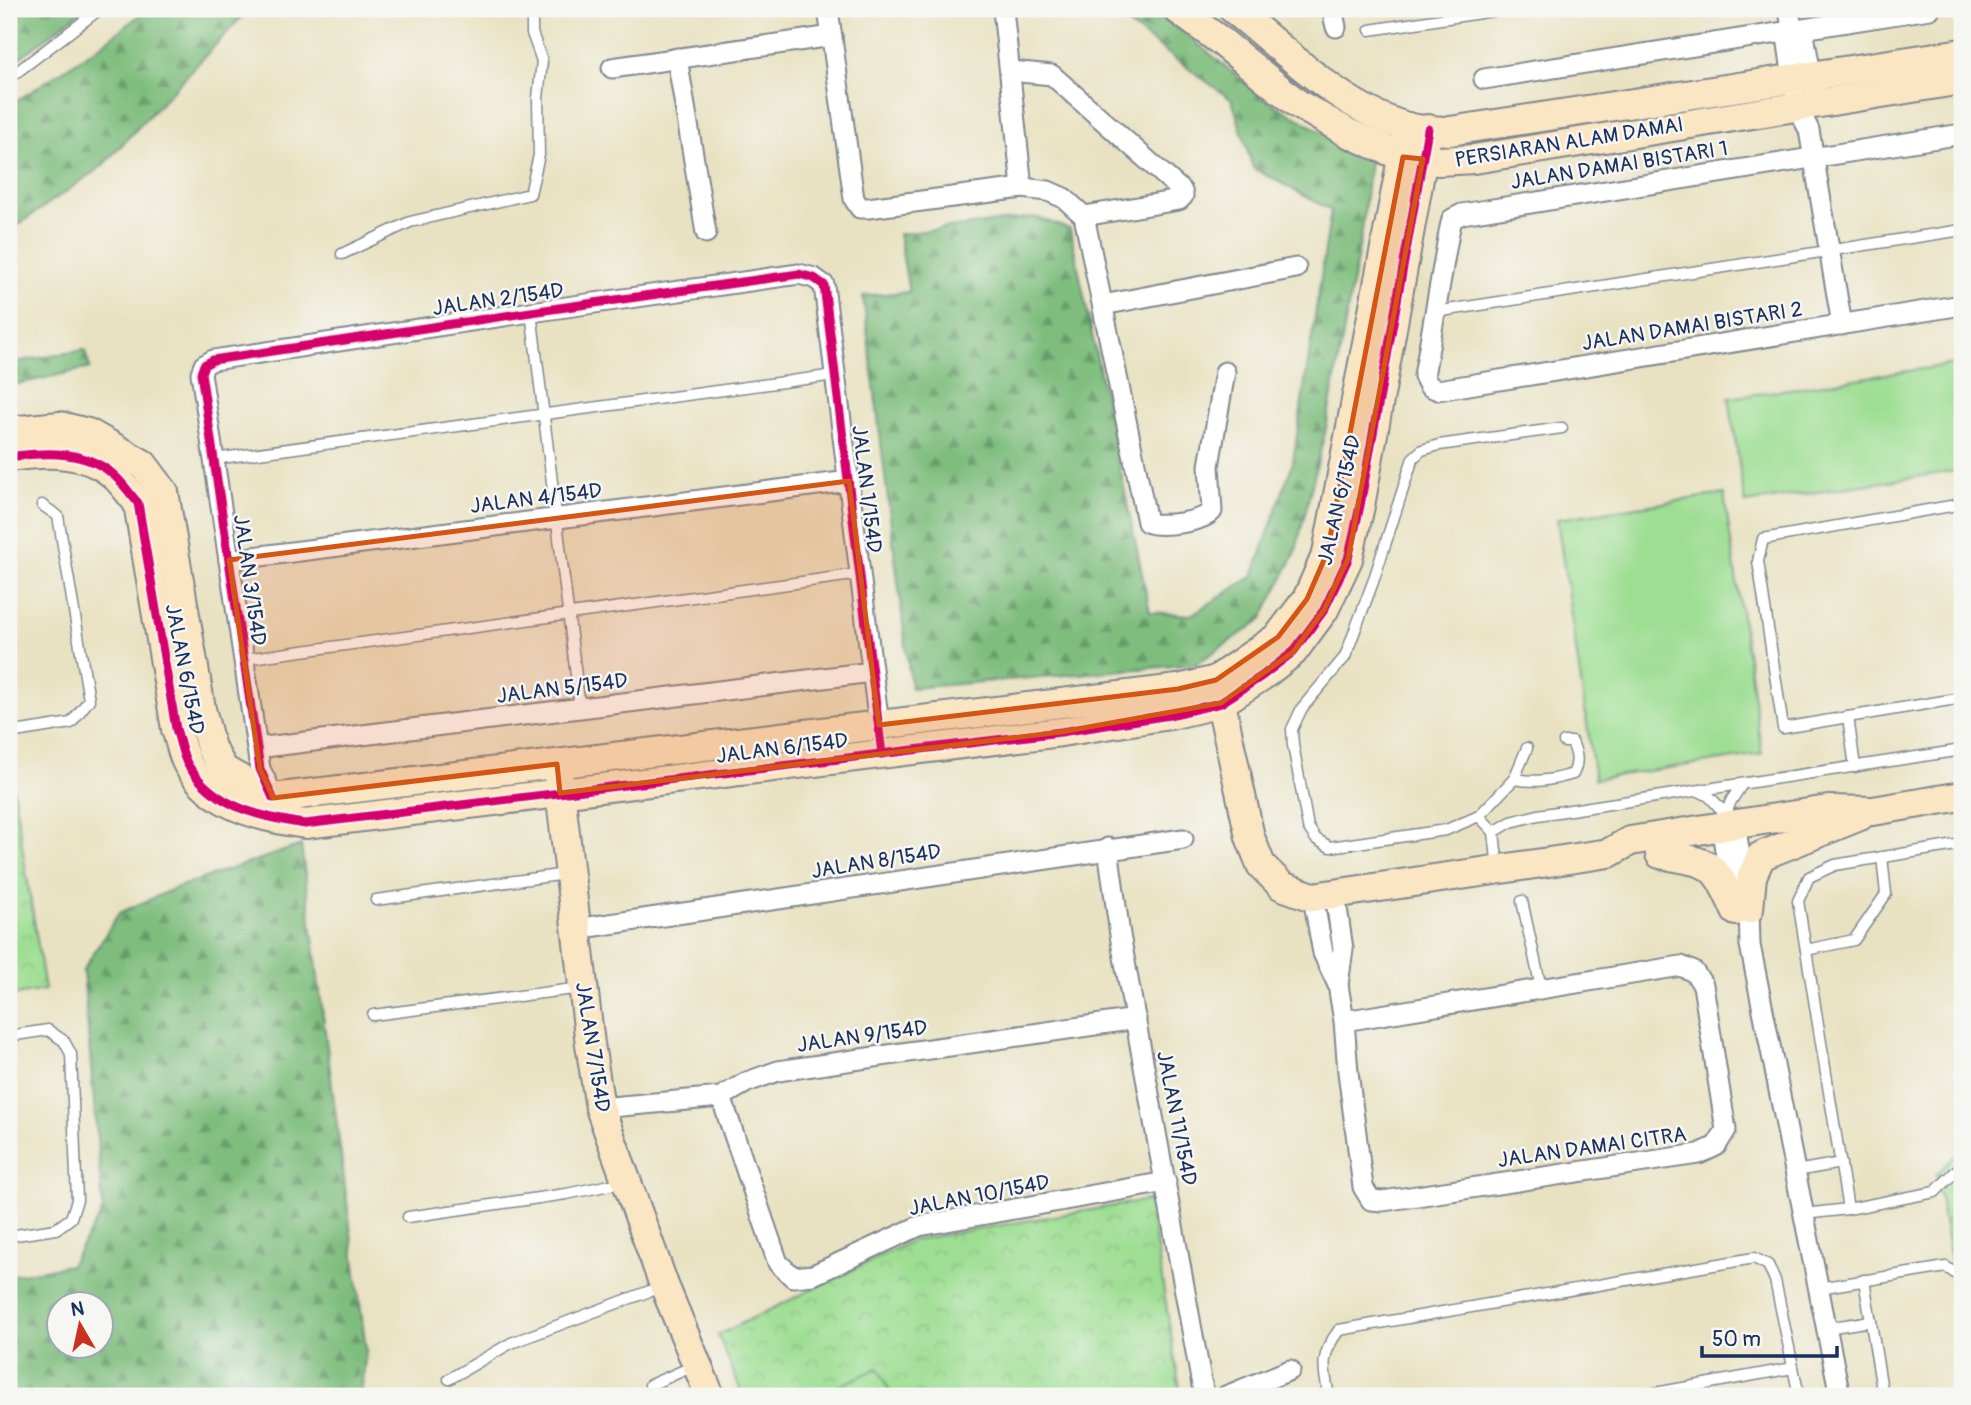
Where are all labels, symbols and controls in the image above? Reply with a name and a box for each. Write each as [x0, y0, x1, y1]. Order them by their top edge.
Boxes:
street label: PERSIARAN ALAM DAMAI [1453, 111, 1685, 174]
street label: JALAN DAMAI BISTARI 1 [1509, 135, 1730, 196]
street label: JALAN 2/154D [431, 277, 565, 322]
street label: JALAN DAMAI BISTARI 2 [1580, 296, 1804, 357]
street label: JALAN 1/154D [845, 424, 888, 555]
street label: JALAN 6/154D [1311, 432, 1368, 568]
street label: JALAN 4/154D [469, 477, 604, 520]
street label: JALAN 3/154D [227, 513, 272, 647]
street label: JALAN 6/154D [159, 601, 210, 737]
street label: JALAN 5/154D [495, 667, 629, 710]
street label: JALAN 6/154D [715, 727, 850, 770]
street label: JALAN 8/154D [809, 838, 943, 885]
street label: JALAN 7/154D [569, 980, 616, 1114]
street label: JALAN 9/154D [795, 1014, 929, 1059]
street label: JALAN 11/154D [1150, 1048, 1203, 1188]
street label: JALAN DAMAI CITRA [1496, 1121, 1688, 1174]
street label: JALAN 10/154D [906, 1169, 1052, 1222]
north arrow [46, 1290, 116, 1360]
text: N [69, 1296, 86, 1322]
scale bar [1702, 1314, 1836, 1358]
text: 50 m [1712, 1326, 1761, 1353]

